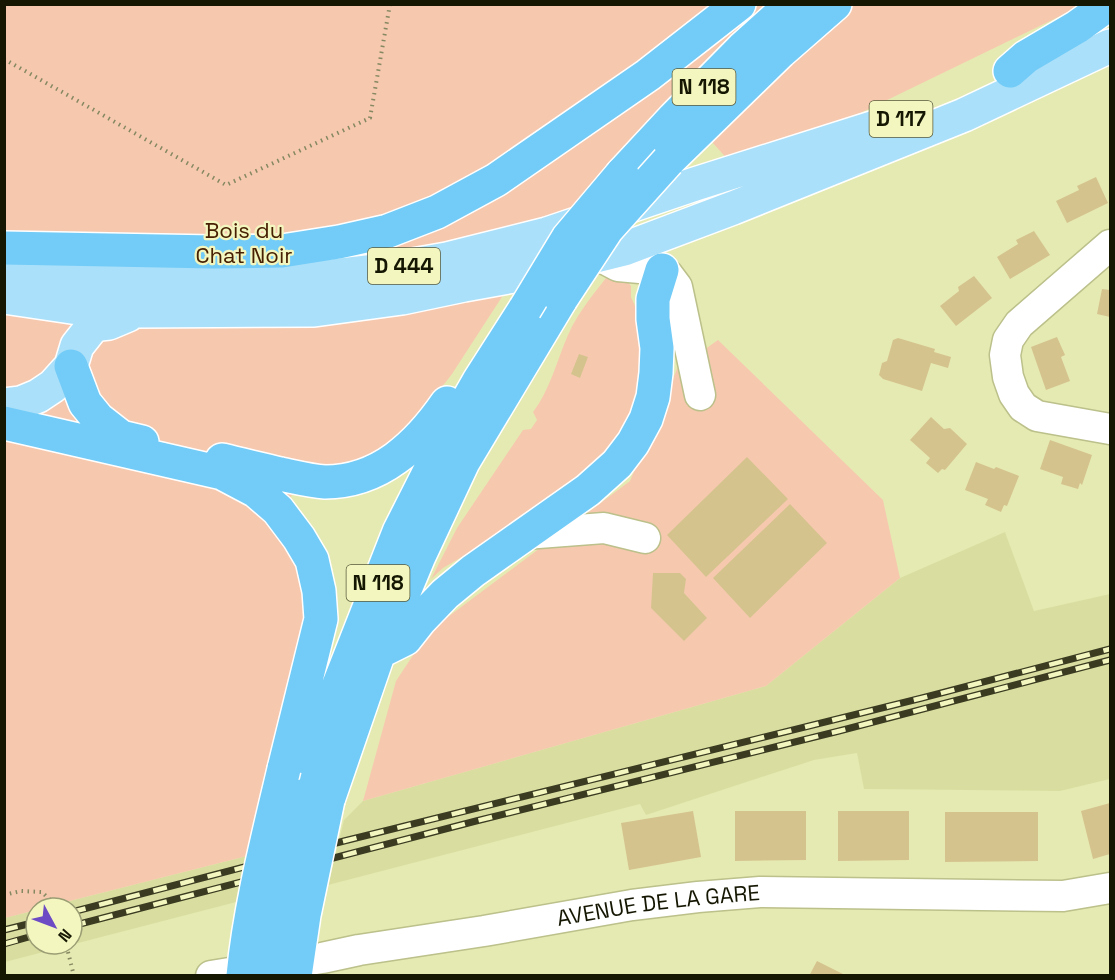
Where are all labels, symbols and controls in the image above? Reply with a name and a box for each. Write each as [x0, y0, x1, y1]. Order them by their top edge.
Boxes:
road number: N 118 [672, 69, 736, 105]
road number: D 117 [870, 101, 932, 137]
park label: Bois du Chat Noir [195, 216, 293, 269]
road number: D 444 [368, 248, 440, 284]
road number: N 118 [346, 565, 410, 601]
street label: AVENUE DE LA GARE [554, 878, 761, 932]
north arrow [24, 896, 84, 956]
text: N [53, 925, 76, 946]

